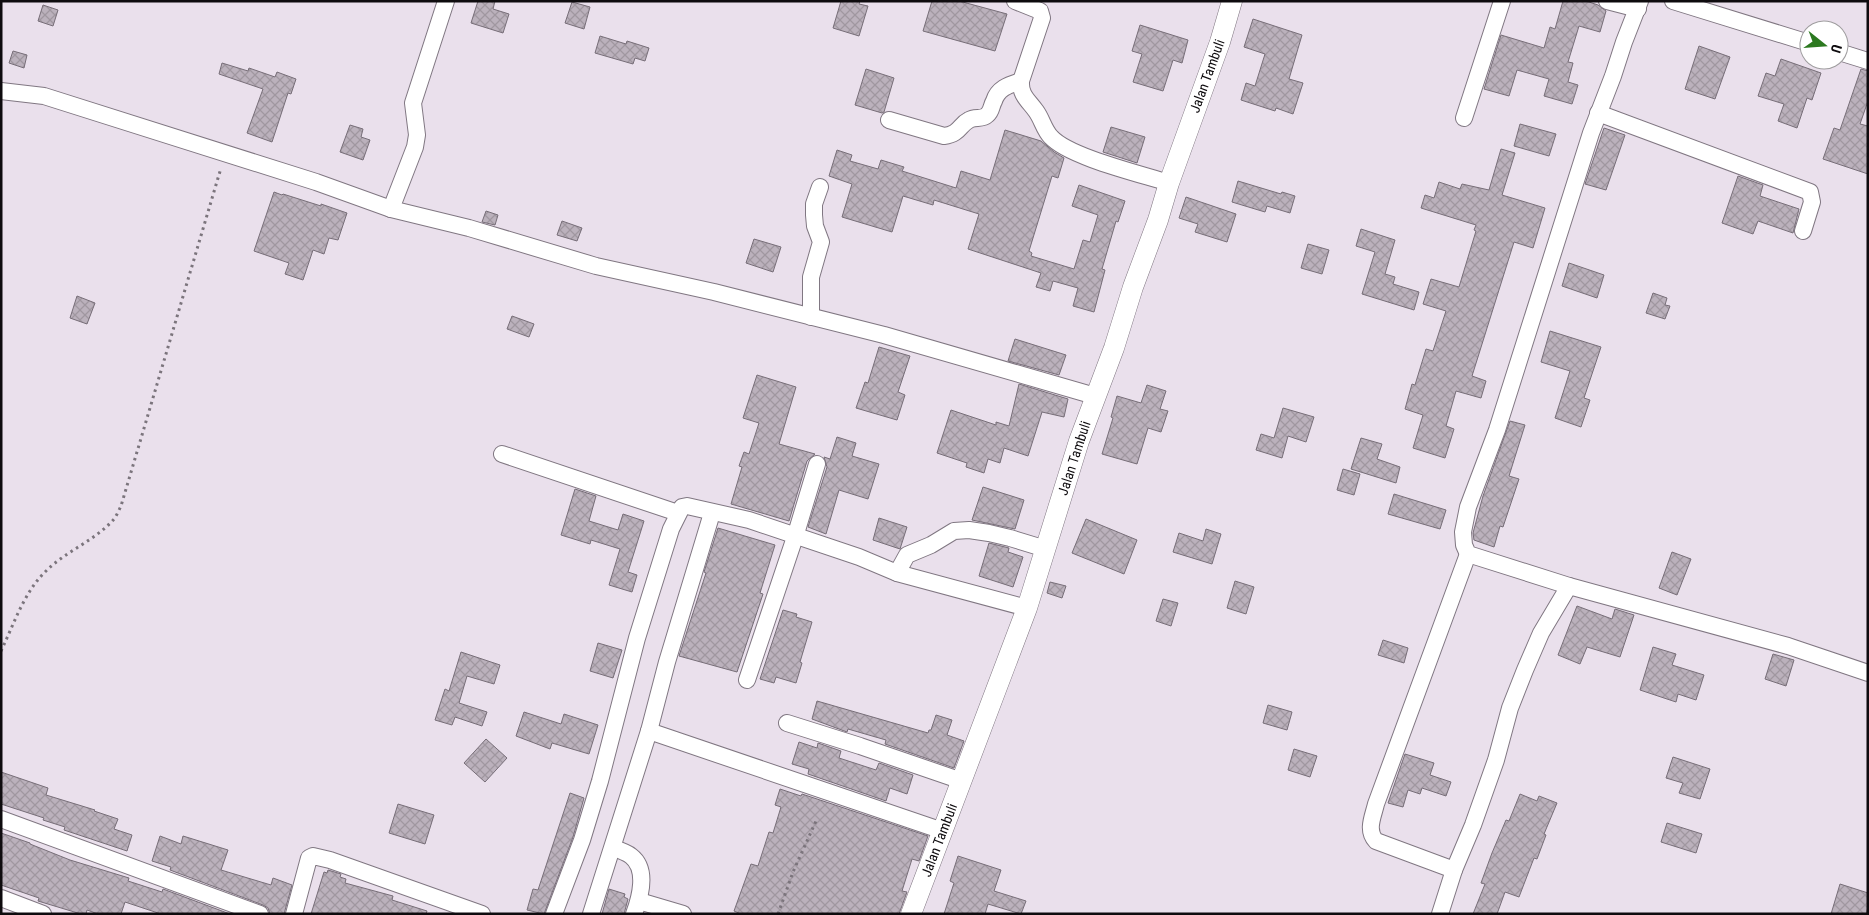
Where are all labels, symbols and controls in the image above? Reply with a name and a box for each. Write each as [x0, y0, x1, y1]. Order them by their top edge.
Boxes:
north arrow [1799, 20, 1849, 70]
street label: Jalan Tambuli [1186, 37, 1228, 115]
text: U [1828, 43, 1845, 55]
street label: Jalan Tambuli [1054, 419, 1094, 497]
street label: Jalan Tambuli [918, 801, 960, 879]

